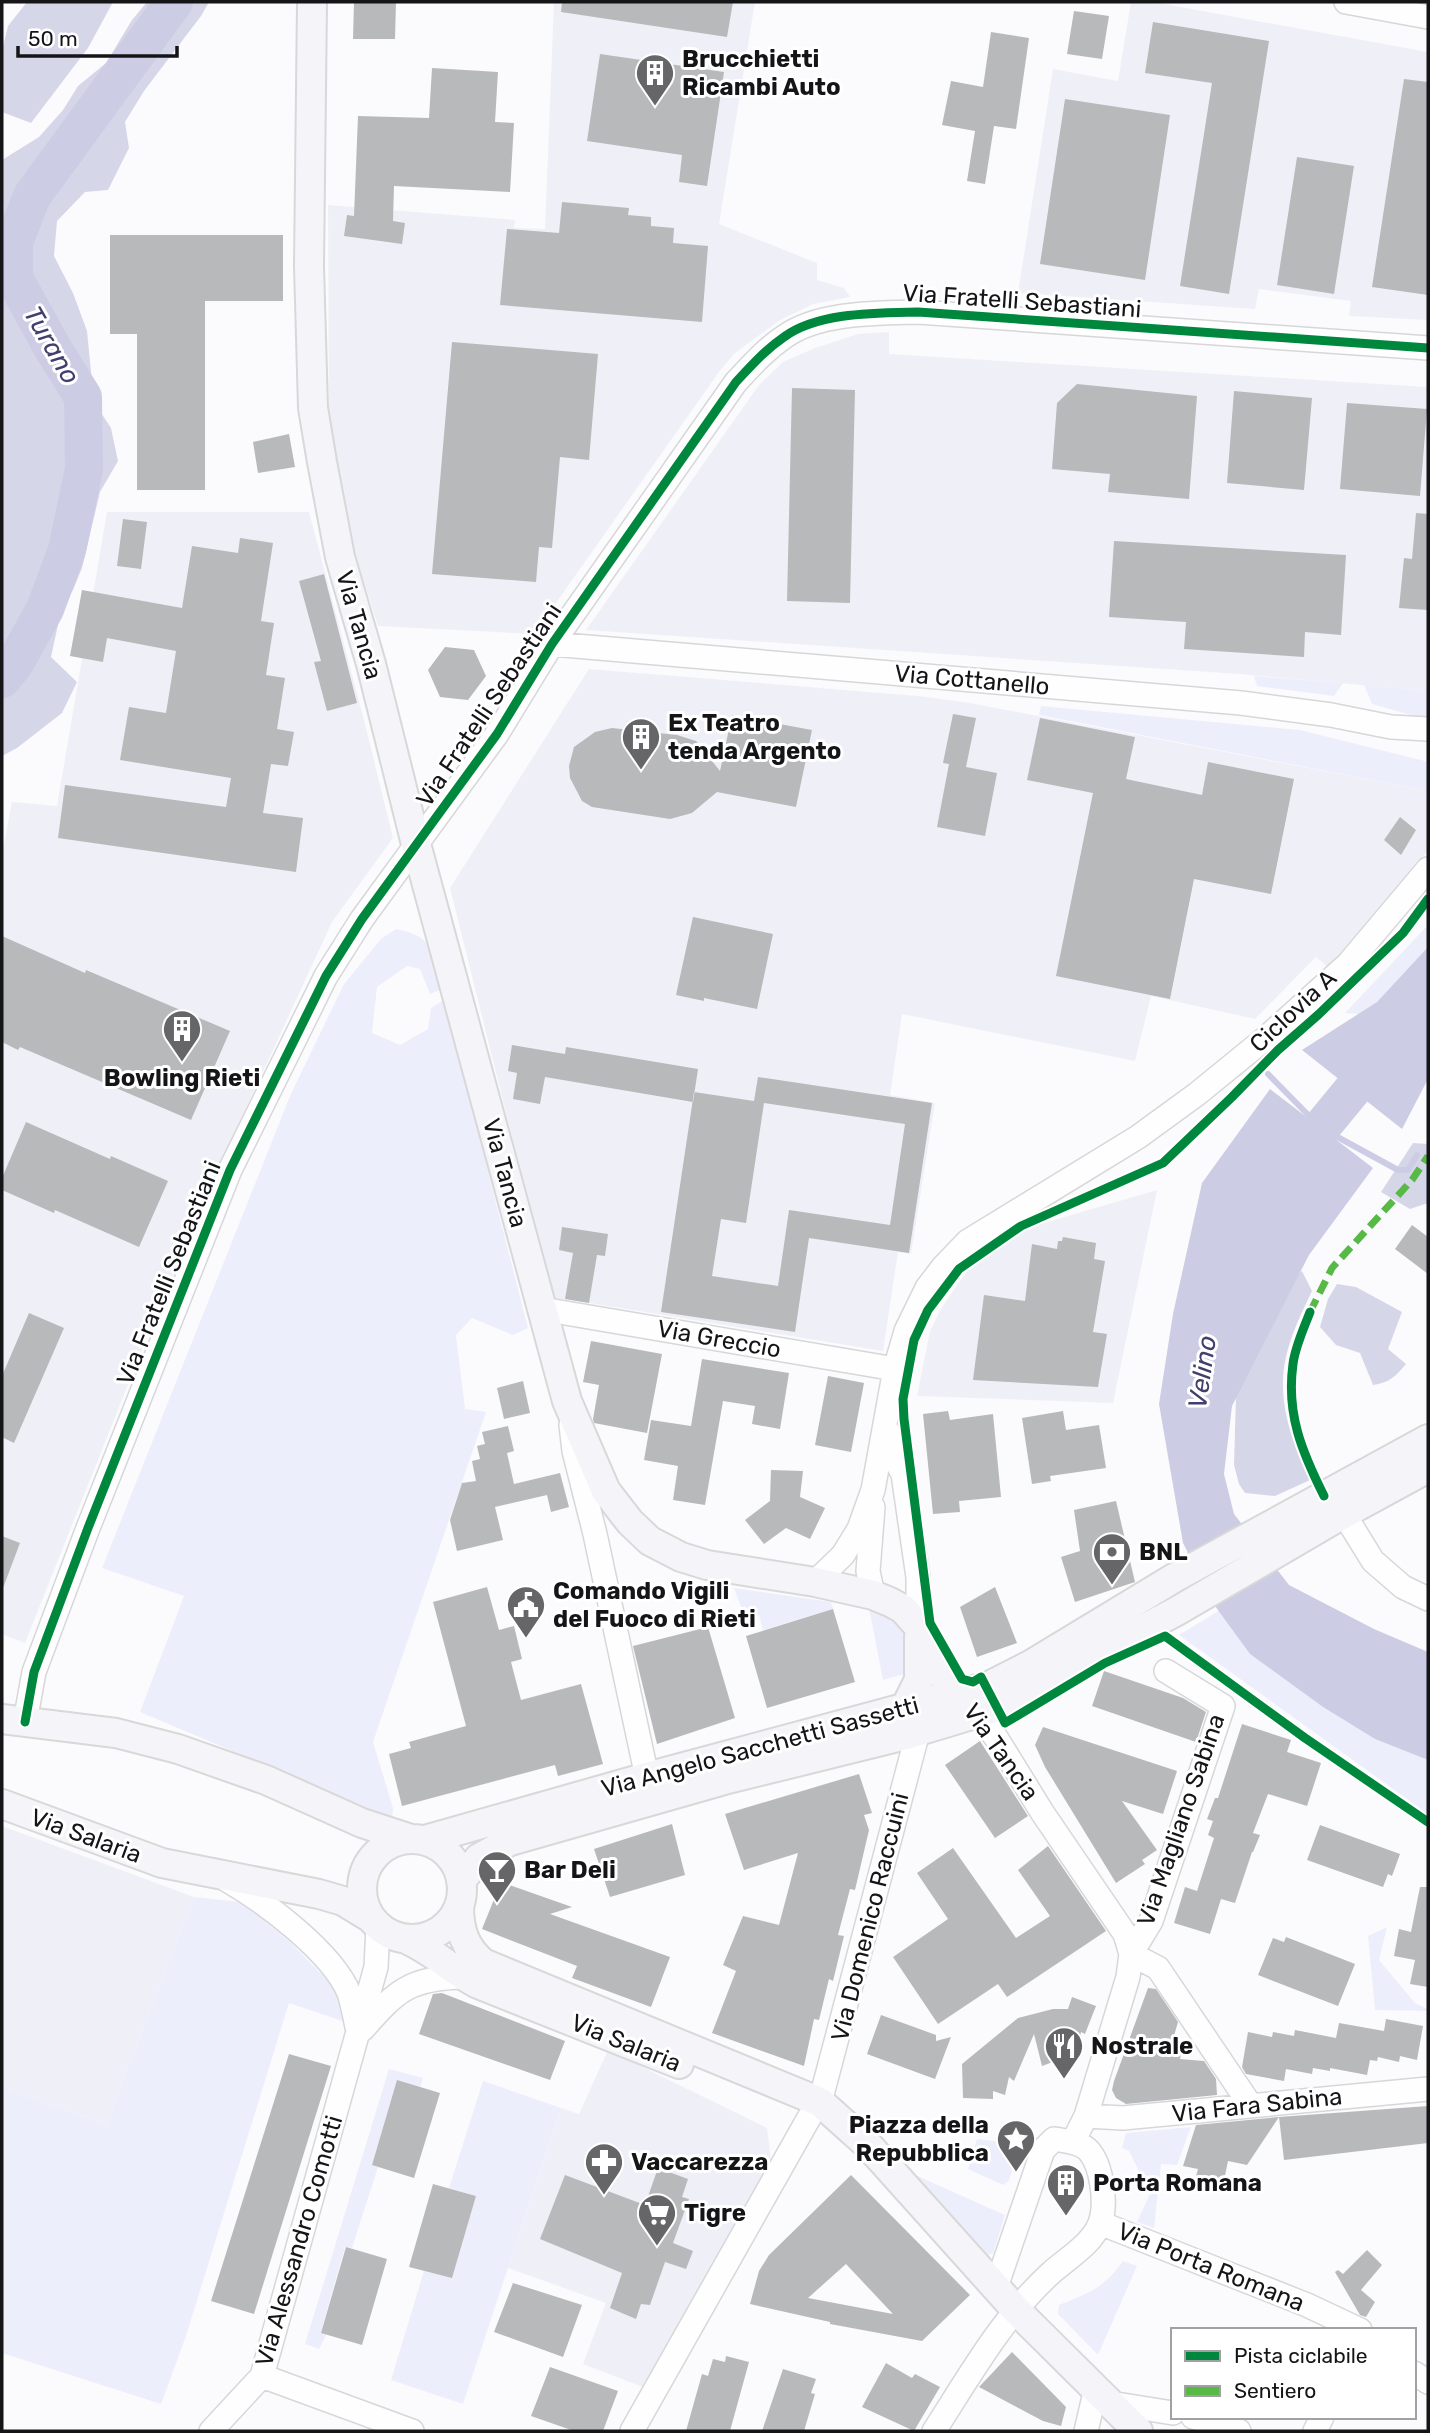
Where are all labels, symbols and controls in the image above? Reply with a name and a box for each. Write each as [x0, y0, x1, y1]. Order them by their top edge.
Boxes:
scale bar [18, 14, 177, 58]
text: 50 m [28, 26, 78, 51]
place label: Brucchietti Ricambi Auto [682, 45, 841, 101]
building icon: Brucchietti Ricambi Auto [634, 52, 676, 107]
street label: Via Fratelli Sebastiani [902, 279, 1142, 323]
water label: Turano [17, 301, 86, 390]
street label: Via Tancia [330, 567, 388, 683]
street label: Via Fratelli Sebastiani [410, 598, 568, 812]
street label: Via Cottanello [893, 659, 1051, 701]
place label: Ex Teatro tenda Argento [668, 709, 841, 765]
building icon: Ex Teatro tenda Argento [620, 716, 662, 771]
street label: Ciclovia A [1244, 964, 1342, 1058]
building icon: Bowling Rieti [161, 1008, 203, 1063]
place label: Bowling Rieti [104, 1064, 260, 1092]
street label: Via Tancia [477, 1115, 533, 1231]
street label: Via Fratelli Sebastiani [111, 1157, 227, 1389]
street label: Via Greccio [655, 1314, 783, 1364]
water label: Velino [1182, 1334, 1223, 1411]
bank icon: BNL [1091, 1531, 1133, 1586]
place label: BNL [1139, 1538, 1187, 1566]
place label: Comando Vigili del Fuoco di Rieti [553, 1577, 756, 1633]
public building icon: Comando Vigili del Fuoco di Rieti [505, 1584, 547, 1639]
street label: Via Angelo Sacchetti Sassetti [598, 1691, 922, 1803]
street label: Via Tancia [957, 1698, 1045, 1806]
street label: Via Magliano Sabina [1132, 1710, 1230, 1930]
street label: Via Domenico Raccuini [826, 1790, 914, 2044]
street label: Via Salaria [27, 1803, 145, 1869]
bar icon: Bar Deli [476, 1849, 518, 1904]
place label: Bar Deli [524, 1856, 616, 1884]
street label: Via Salaria [567, 2008, 685, 2078]
restaurant icon: Nostrale [1043, 2025, 1085, 2080]
place label: Nostrale [1091, 2032, 1193, 2060]
street label: Via Fara Sabina [1170, 2082, 1344, 2128]
place label: Piazza della Repubblica [849, 2111, 989, 2167]
street label: Via Alessandro Comotti [250, 2112, 348, 2370]
place icon: Piazza della Repubblica [995, 2118, 1037, 2173]
pharmacy icon: Vaccarezza [583, 2141, 625, 2196]
place label: Vaccarezza [631, 2148, 769, 2176]
building icon: Porta Romana [1045, 2162, 1087, 2217]
place label: Porta Romana [1093, 2169, 1262, 2197]
supermarket icon: Tigre [636, 2192, 678, 2247]
place label: Tigre [684, 2199, 746, 2227]
street label: Via Porta Romana [1114, 2217, 1308, 2317]
legend [1171, 2328, 1416, 2419]
text: Pista ciclabile [1234, 2343, 1368, 2368]
text: Sentiero [1234, 2378, 1316, 2403]

